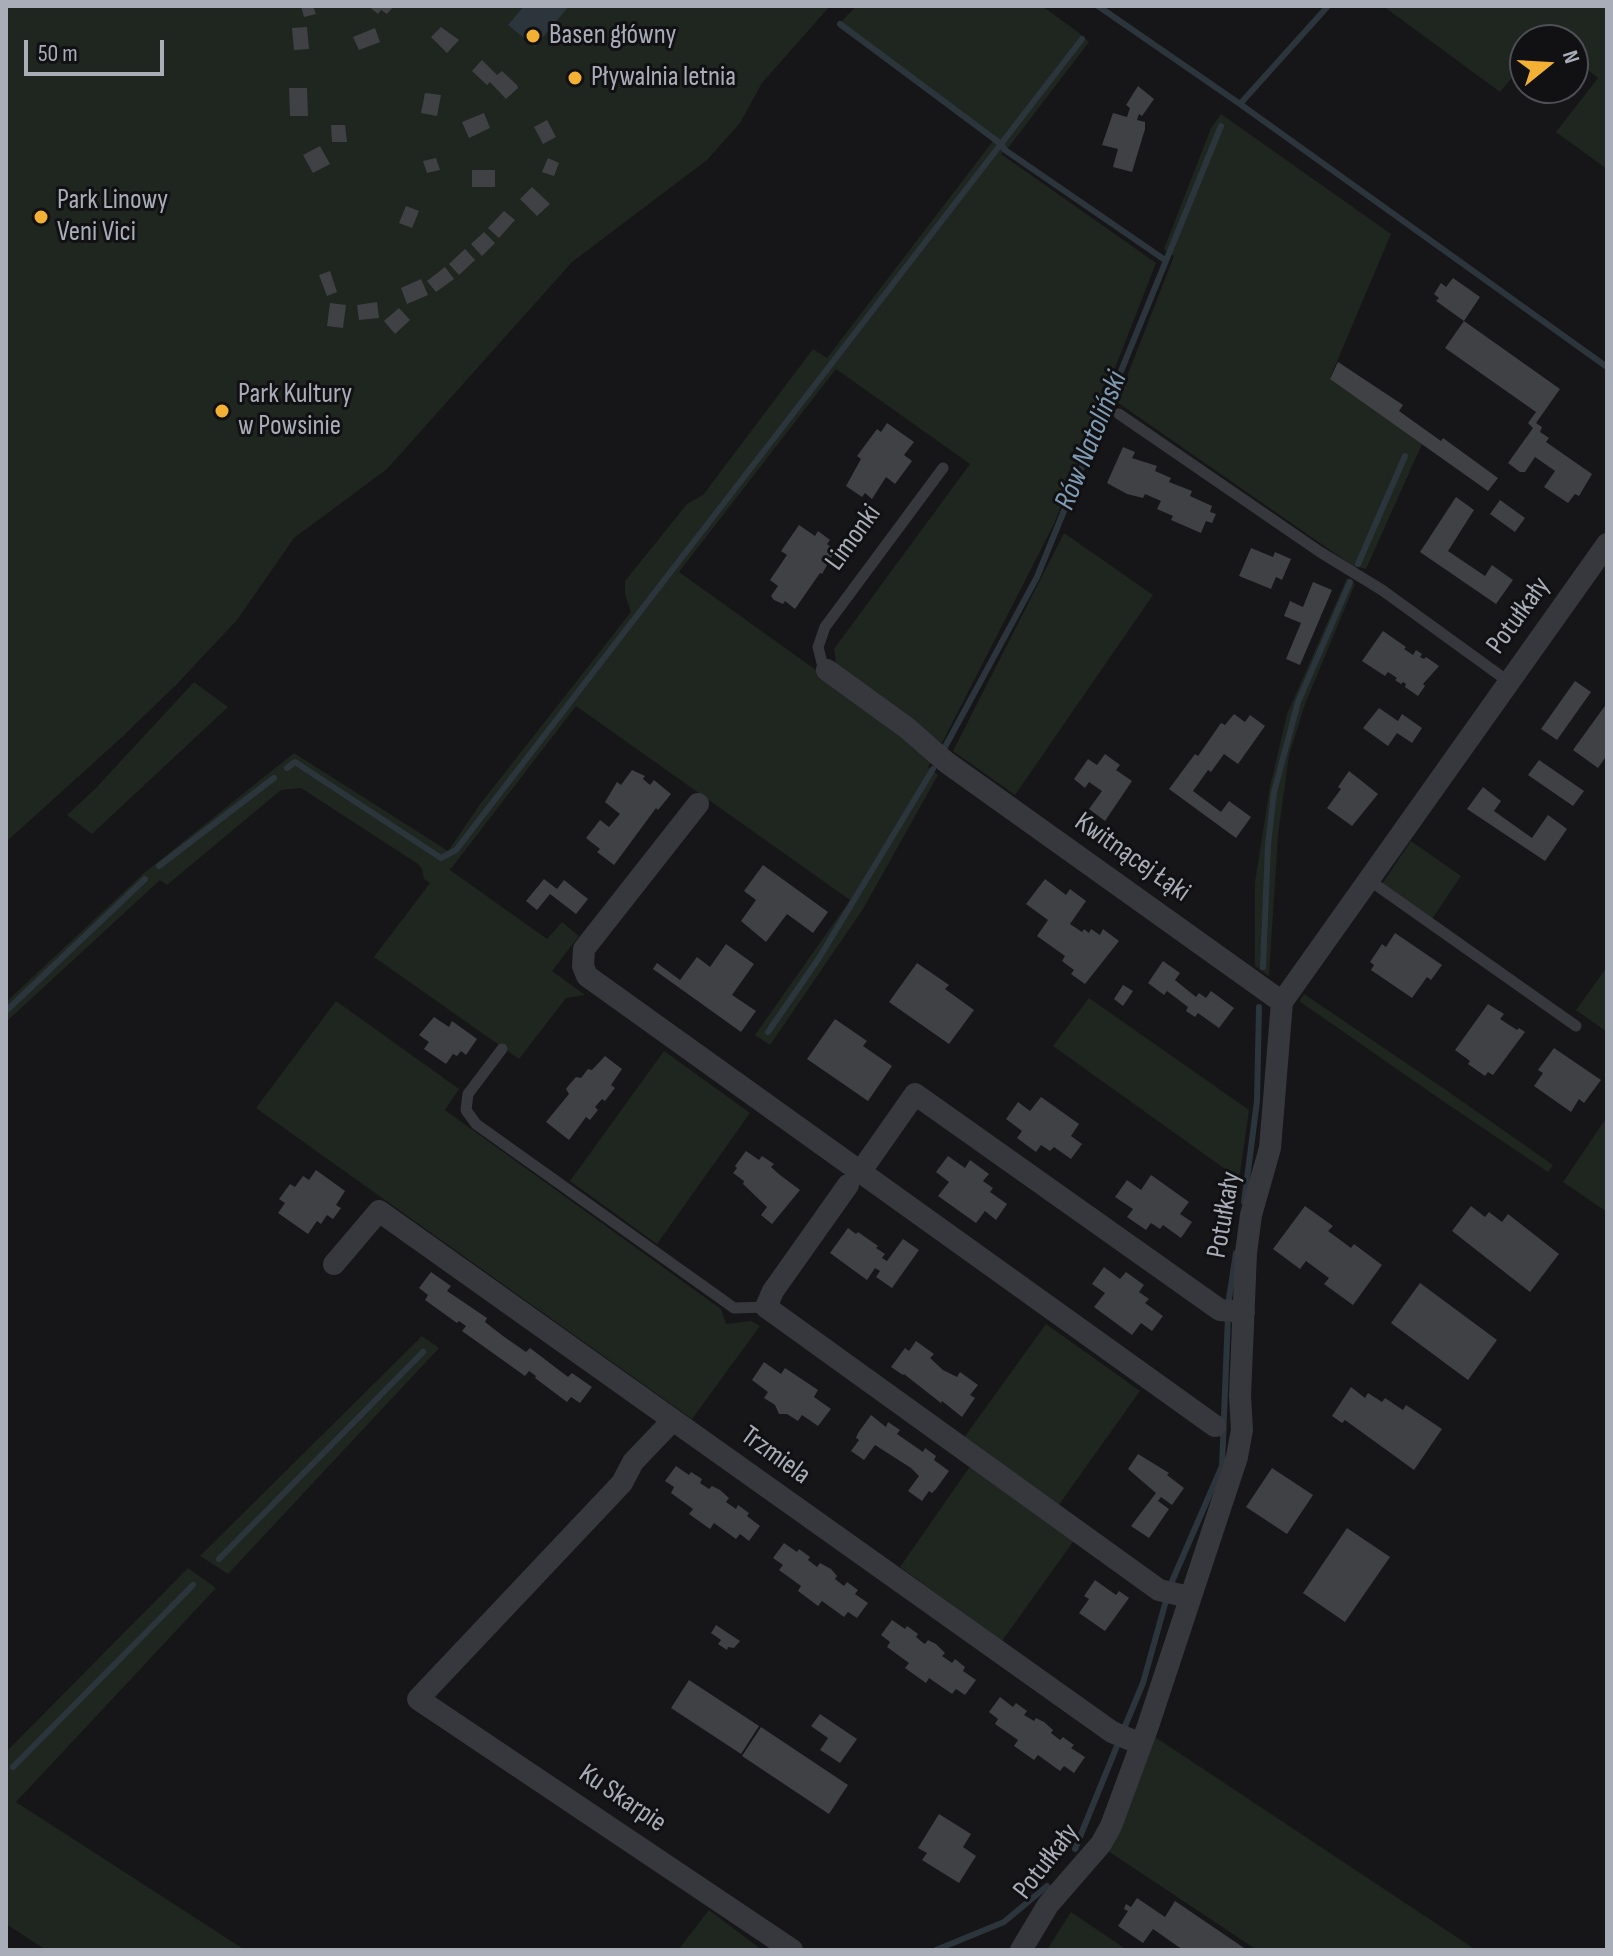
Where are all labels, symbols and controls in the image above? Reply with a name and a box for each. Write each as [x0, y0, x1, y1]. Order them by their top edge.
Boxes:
place label: Basen główny [549, 19, 676, 53]
scale bar [28, 24, 168, 74]
north arrow [1509, 24, 1589, 104]
marker: Basen główny [524, 27, 542, 45]
text: 50 m [38, 39, 78, 68]
text: N [1556, 47, 1585, 67]
place label: Pływalnia letnia [591, 61, 736, 95]
marker: Pływalnia letnia [566, 69, 584, 87]
place label: Park Linowy Veni Vici [57, 184, 168, 250]
marker: Park Linowy Veni Vici [32, 208, 50, 226]
water label: Rów Natoliński [1048, 367, 1136, 515]
place label: Park Kultury w Powsinie [238, 378, 352, 444]
marker: Park Kultury w Powsinie [213, 402, 231, 420]
street label: Limonki [819, 499, 889, 577]
street label: Potułkały [1480, 571, 1558, 661]
street label: Kwitnącej Łąki [1068, 806, 1196, 910]
street label: Potułkały [1201, 1169, 1249, 1261]
street label: Trzmiela [734, 1420, 816, 1492]
street label: Ku Skarpie [572, 1758, 672, 1840]
street label: Potułkały [1007, 1817, 1087, 1907]

